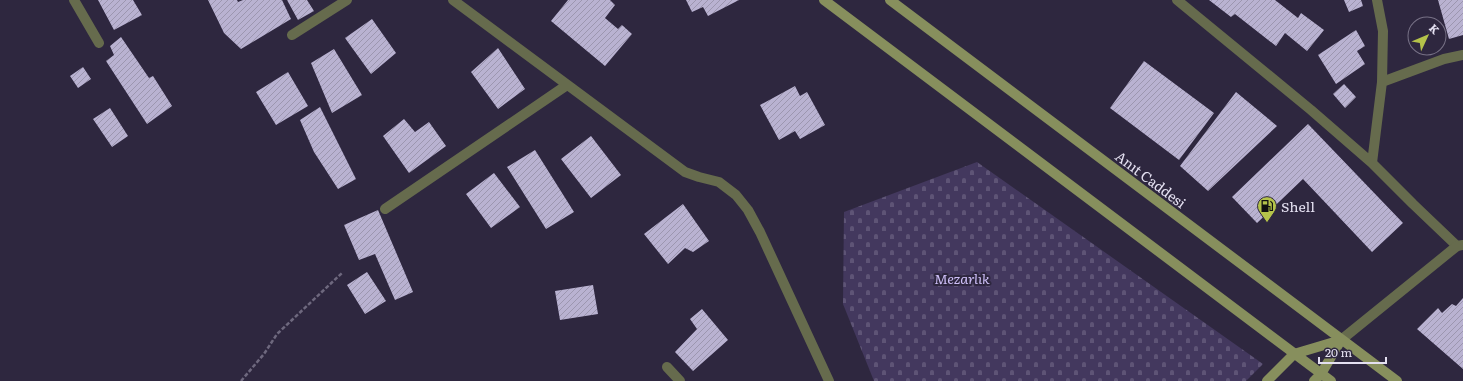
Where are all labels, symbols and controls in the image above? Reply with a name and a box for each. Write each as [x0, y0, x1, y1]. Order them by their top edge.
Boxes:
north arrow [1407, 16, 1447, 56]
text: K [1426, 20, 1444, 37]
street label: Anıt Caddesi [1111, 146, 1191, 212]
fuel station icon: Shell [1256, 195, 1278, 223]
place label: Shell [1281, 196, 1315, 216]
park label: Mezarlık [934, 268, 990, 288]
scale bar [1319, 339, 1386, 365]
text: 20 m [1325, 343, 1352, 361]

